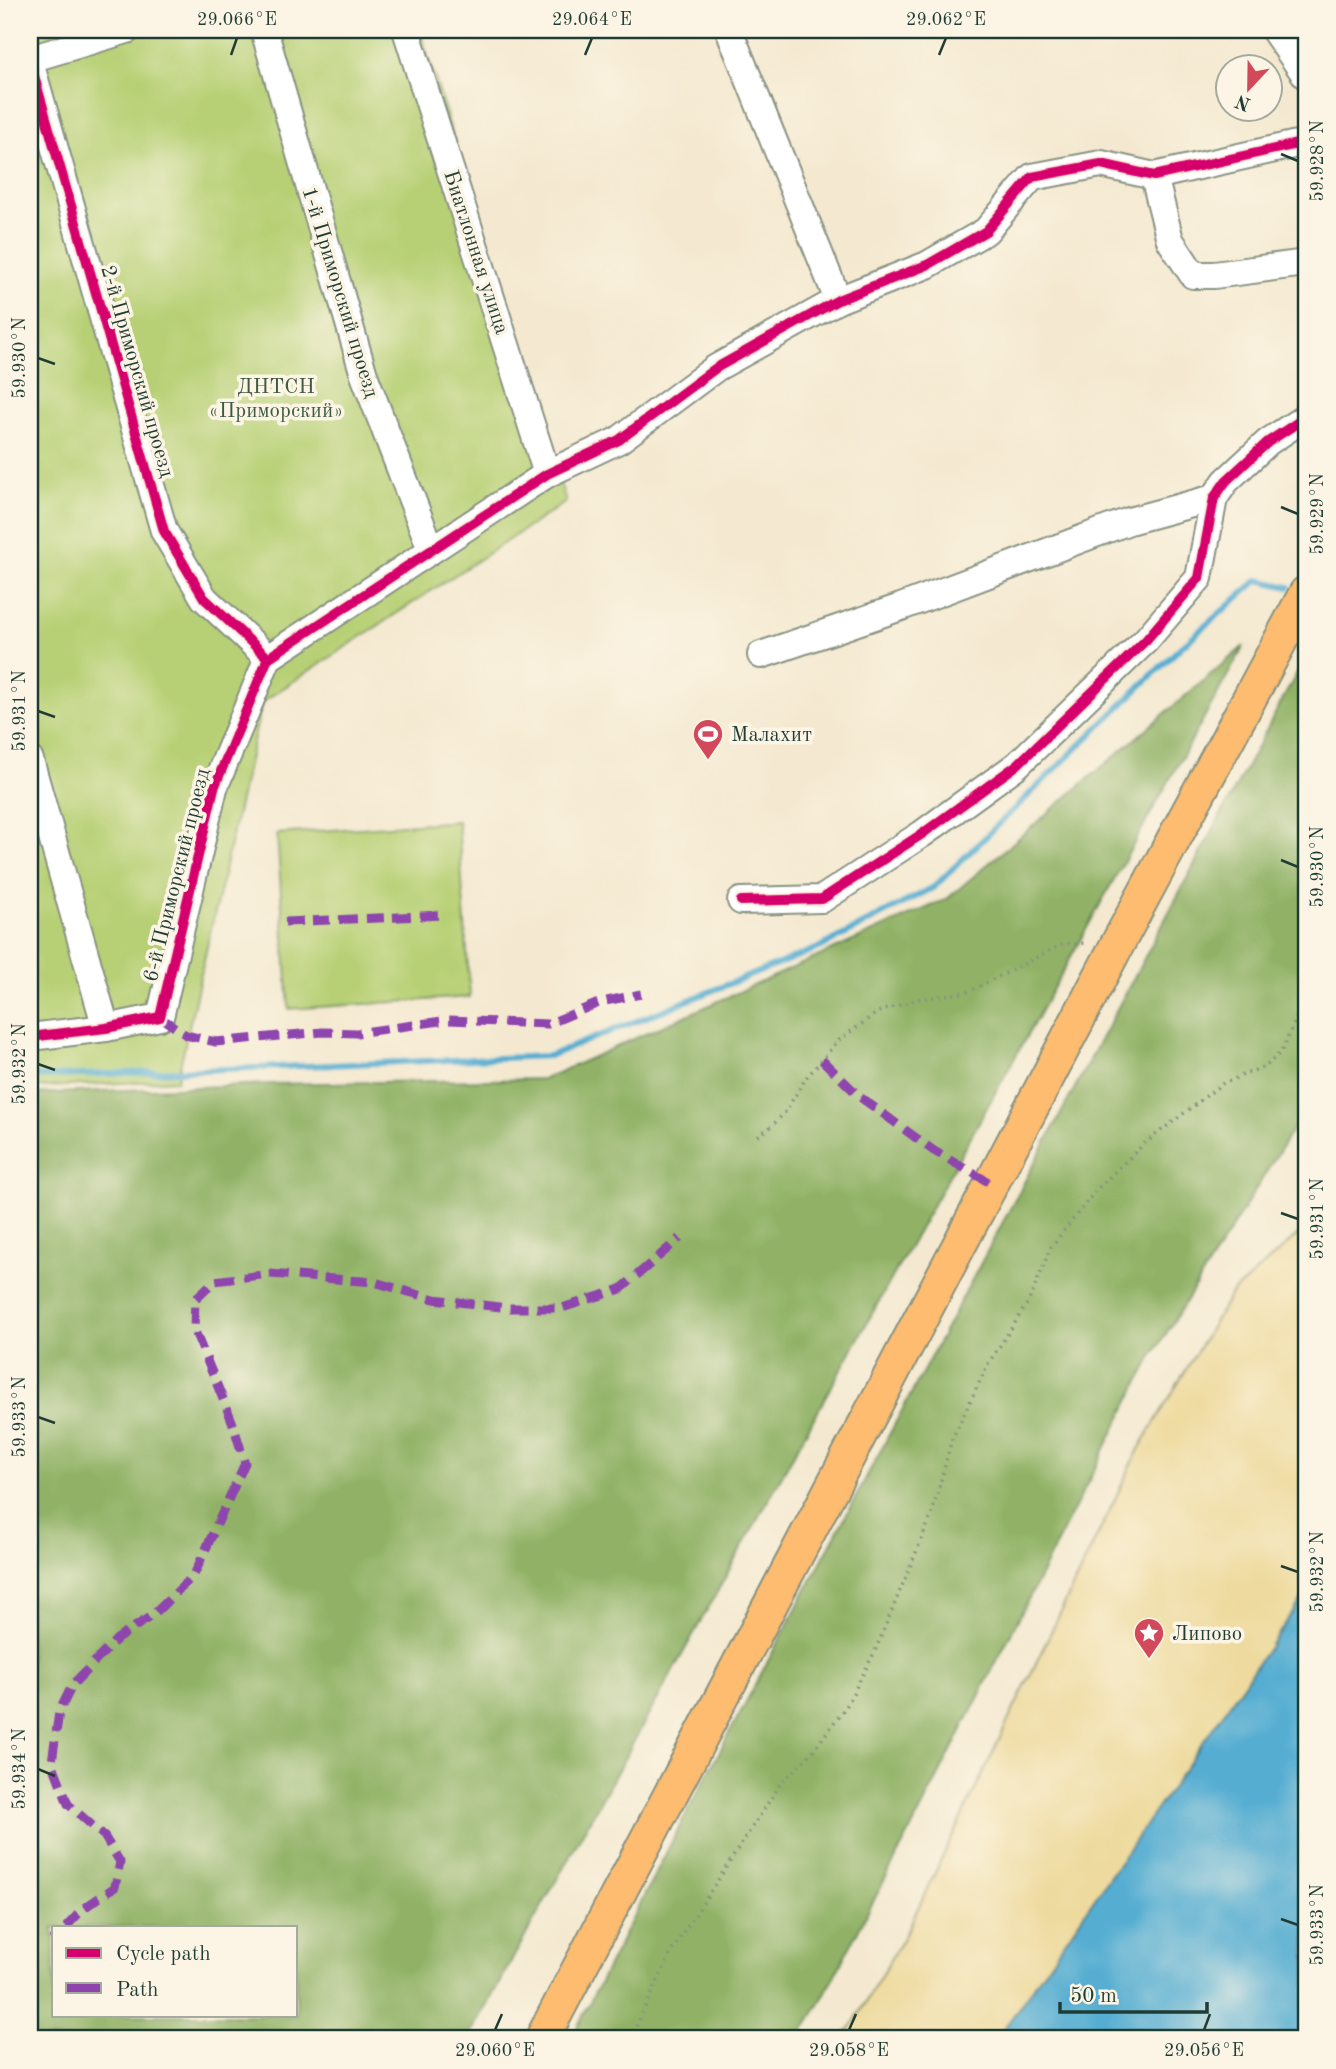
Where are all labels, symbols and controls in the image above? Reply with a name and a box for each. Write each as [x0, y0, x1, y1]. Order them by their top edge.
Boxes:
text: 29.066°E [197, 11, 277, 29]
text: 29.064°E [552, 11, 632, 29]
text: 29.062°E [906, 11, 986, 29]
north arrow [1214, 52, 1284, 122]
text: N [1233, 90, 1254, 113]
text: 59.928°N [1309, 120, 1327, 202]
street label: Биатлонная улица [439, 168, 512, 337]
street label: 1-й Приморский проезд [297, 185, 382, 401]
street label: 2-й Приморский проезд [96, 263, 177, 480]
text: 59.930°N [11, 317, 29, 399]
park label: ДНТСН «Приморский» [209, 377, 343, 422]
text: 59.929°N [1309, 473, 1327, 555]
text: 59.931°N [11, 670, 29, 752]
sports icon: Малахит [691, 717, 725, 761]
place label: Малахит [731, 725, 812, 746]
street label: 6-й Приморский проезд [141, 766, 214, 984]
text: 59.930°N [1309, 826, 1327, 908]
text: 59.932°N [11, 1023, 29, 1105]
text: 59.931°N [1309, 1178, 1327, 1260]
text: 59.933°N [11, 1376, 29, 1458]
text: 59.932°N [1309, 1531, 1327, 1613]
place icon: Липово [1132, 1616, 1166, 1660]
place label: Липово [1172, 1624, 1242, 1645]
text: 59.934°N [11, 1728, 29, 1810]
text: 59.933°N [1309, 1884, 1327, 1966]
legend [52, 1926, 298, 2016]
text: Cycle path [116, 1944, 211, 1965]
scale bar [1060, 1971, 1206, 2015]
text: Path [116, 1980, 159, 2001]
text: 50 m [1070, 1986, 1117, 2007]
text: 29.060°E [455, 2042, 535, 2060]
text: 29.058°E [809, 2042, 889, 2060]
text: 29.056°E [1164, 2042, 1244, 2060]

